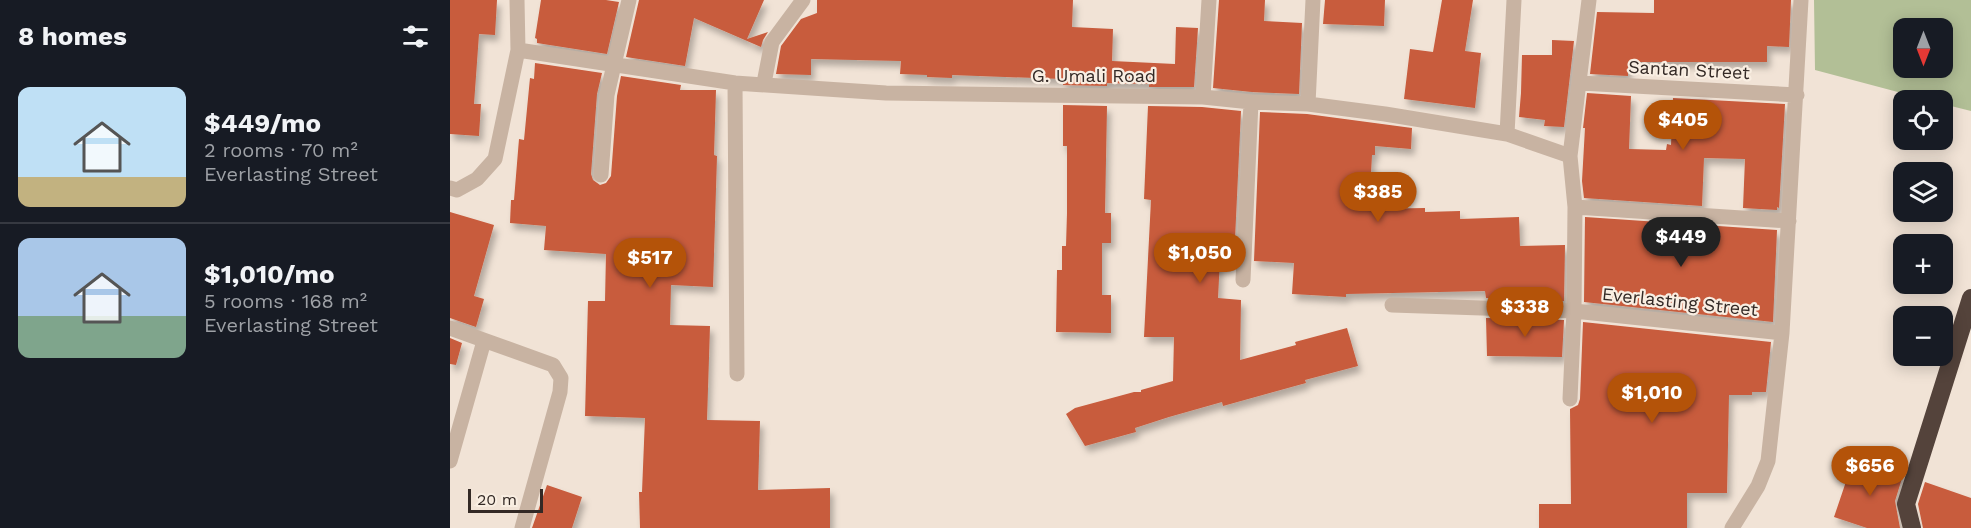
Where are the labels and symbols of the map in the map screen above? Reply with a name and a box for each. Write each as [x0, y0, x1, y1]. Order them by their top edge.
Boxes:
north arrow [1893, 18, 1953, 78]
street label: Santan Street [1628, 56, 1751, 83]
street label: G. Umali Road [1032, 65, 1156, 86]
pin: $405 [1647, 100, 1719, 151]
pin: $385 [1342, 172, 1414, 223]
pin: $449 [1645, 217, 1717, 268]
pin: $1,050 [1151, 233, 1249, 284]
pin: $517 [614, 238, 686, 289]
street label: Everlasting Street [1601, 283, 1759, 320]
pin: $338 [1489, 287, 1561, 338]
pin: $1,010 [1603, 373, 1701, 424]
pin: $656 [1834, 446, 1906, 497]
scale bar [468, 486, 543, 514]

